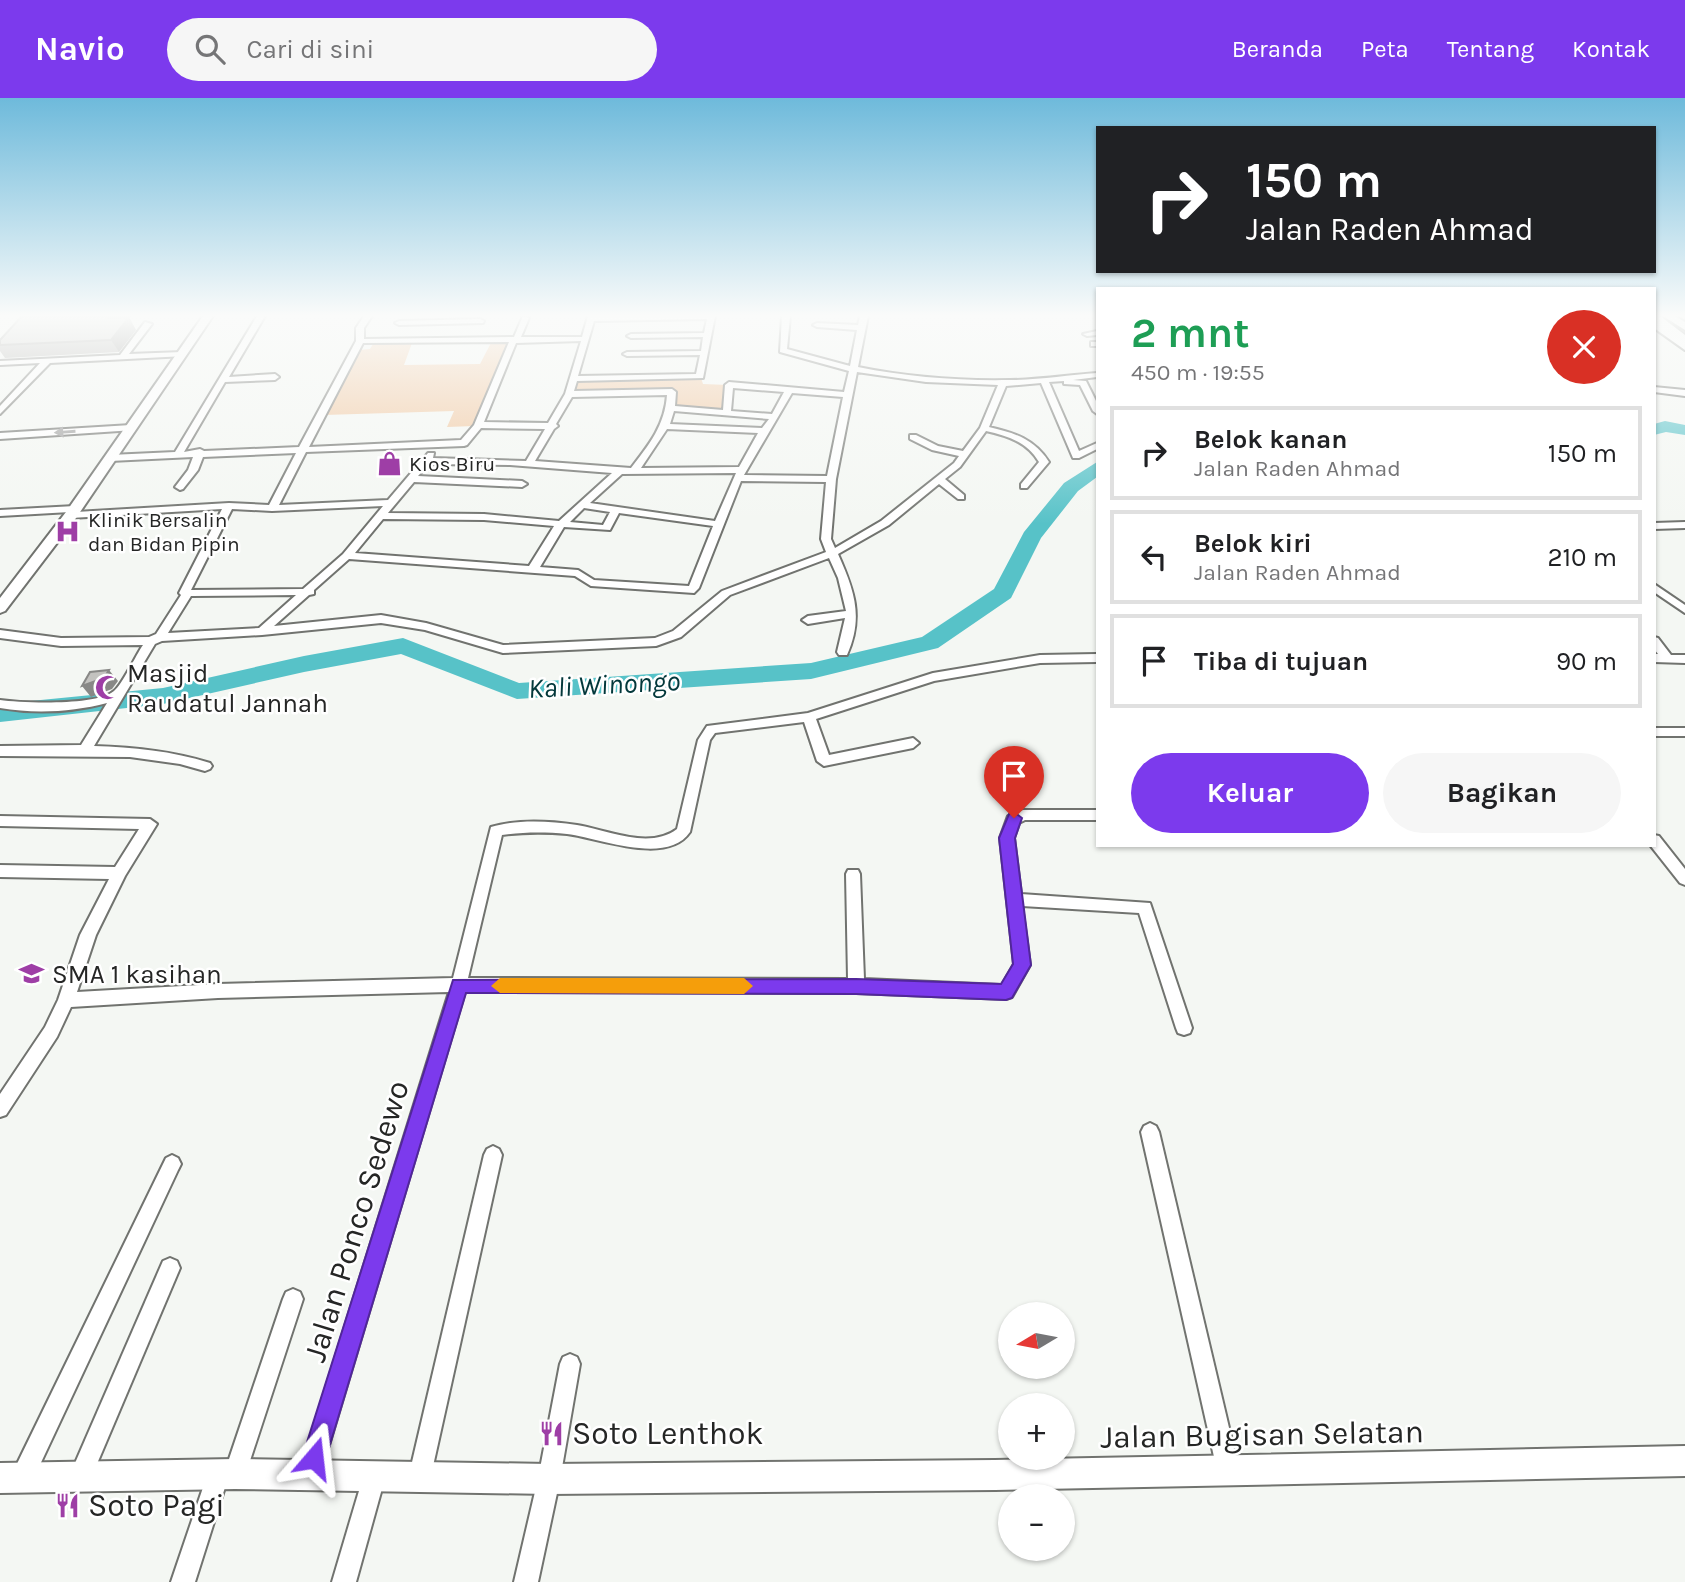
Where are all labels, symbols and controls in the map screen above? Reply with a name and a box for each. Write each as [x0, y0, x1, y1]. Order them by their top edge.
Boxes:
search box [167, 18, 657, 81]
text: Navio [35, 30, 125, 68]
icon: search [191, 30, 229, 68]
text: Cari di sini [247, 34, 374, 65]
text: Beranda [1232, 35, 1323, 63]
text: Peta [1361, 35, 1409, 63]
text: Tentang [1447, 35, 1534, 63]
text: Kontak [1572, 35, 1650, 63]
text: 150 m [1246, 152, 1382, 209]
icon: right [1131, 154, 1222, 245]
text: Jalan Raden Ahmad [1246, 211, 1534, 248]
text: 2 mnt [1131, 308, 1250, 358]
button: close [1547, 310, 1621, 384]
text: 450 m · 19:55 [1131, 359, 1265, 386]
text: Belok kanan [1194, 424, 1347, 455]
one-way arrow [54, 427, 76, 438]
icon: right [1135, 434, 1173, 472]
text: 150 m [1548, 438, 1617, 469]
shop icon: Kios Biru [375, 450, 403, 478]
place label: Kios Biru [409, 452, 495, 476]
text: Jalan Raden Ahmad [1194, 455, 1401, 482]
place label: Klinik Bersalin dan Bidan Pipin [88, 508, 240, 556]
hospital icon: Klinik Bersalin dan Bidan Pipin [54, 518, 82, 546]
text: Belok kiri [1194, 528, 1312, 559]
icon: left [1135, 538, 1173, 576]
text: 210 m [1547, 542, 1617, 573]
text: Jalan Raden Ahmad [1194, 559, 1401, 586]
icon: arrive [1135, 642, 1173, 680]
text: Tiba di tujuan [1194, 646, 1368, 677]
text: 90 m [1556, 646, 1617, 677]
place label: Masjid Raudatul Jannah [127, 658, 328, 719]
water label: Kali Winongo [527, 664, 681, 705]
mosque icon: Masjid Raudatul Jannah [93, 674, 121, 702]
pin [984, 746, 1044, 818]
button: Keluar [1131, 753, 1369, 833]
button: Bagikan [1383, 753, 1621, 833]
icon: arrive [995, 757, 1033, 795]
place label: SMA 1 kasihan [52, 959, 222, 990]
school or university icon: SMA 1 kasihan [18, 960, 46, 988]
street label: Jalan Ponco Sedewo [296, 1076, 417, 1366]
north arrow [998, 1302, 1074, 1379]
map controls [998, 1302, 1075, 1561]
button: + [998, 1393, 1075, 1470]
street label: Jalan Bugisan Selatan [1100, 1413, 1424, 1456]
place label: Soto Lenthok [572, 1415, 764, 1452]
restaurant icon: Soto Lenthok [538, 1419, 566, 1447]
position arrow [277, 1421, 351, 1495]
button: − [998, 1484, 1075, 1561]
place label: Soto Pagi [88, 1487, 225, 1524]
restaurant icon: Soto Pagi [54, 1491, 82, 1519]

